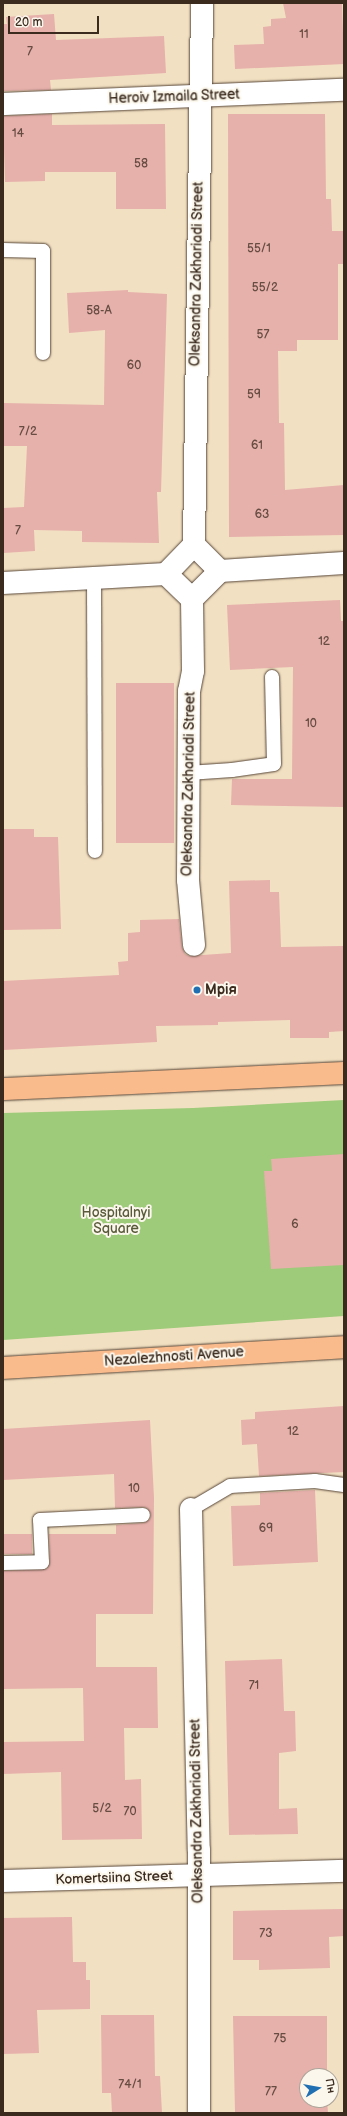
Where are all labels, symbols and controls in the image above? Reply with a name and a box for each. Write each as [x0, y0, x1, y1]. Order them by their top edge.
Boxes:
scale bar [10, 8, 101, 34]
text: 20 m [15, 15, 42, 30]
house number: 11 [299, 28, 309, 42]
house number: 7 [27, 45, 33, 59]
street label: Heroiv Izmaila Street [108, 86, 240, 108]
house number: 14 [12, 127, 24, 141]
house number: 58 [134, 157, 148, 171]
street label: Oleksandra Zakhariadi Street [187, 181, 207, 367]
house number: 55/1 [247, 242, 271, 256]
house number: 55/2 [252, 281, 278, 295]
house number: 58-А [86, 304, 112, 318]
house number: 57 [257, 328, 269, 342]
house number: 60 [127, 359, 141, 373]
house number: 59 [247, 388, 261, 402]
house number: 7/2 [19, 425, 37, 439]
house number: 61 [251, 439, 263, 453]
house number: 63 [255, 508, 269, 522]
house number: 7 [15, 524, 21, 538]
house number: 12 [318, 635, 330, 649]
street label: Oleksandra Zakhariadi Street [179, 691, 199, 877]
house number: 10 [305, 717, 317, 731]
place label: Мрія [205, 982, 237, 998]
marker: Мрія [192, 985, 202, 995]
park label: Hospitalnyi Square [82, 1205, 150, 1238]
house number: 6 [291, 1218, 299, 1232]
street label: Nezalezhnosti Avenue [104, 1344, 244, 1370]
house number: 12 [287, 1425, 299, 1439]
house number: 10 [128, 1482, 140, 1496]
house number: 69 [259, 1522, 273, 1536]
house number: 71 [249, 1679, 259, 1693]
street label: Oleksandra Zakhariadi Street [187, 1718, 207, 1904]
house number: 5/2 [92, 1802, 112, 1816]
house number: 70 [124, 1805, 136, 1819]
street label: Komertsiina Street [55, 1868, 173, 1888]
house number: 73 [259, 1927, 273, 1941]
house number: 75 [274, 2032, 286, 2046]
north arrow [299, 2068, 339, 2108]
text: Пн [323, 2077, 338, 2094]
house number: 74/1 [118, 2078, 142, 2092]
house number: 77 [265, 2085, 277, 2099]

